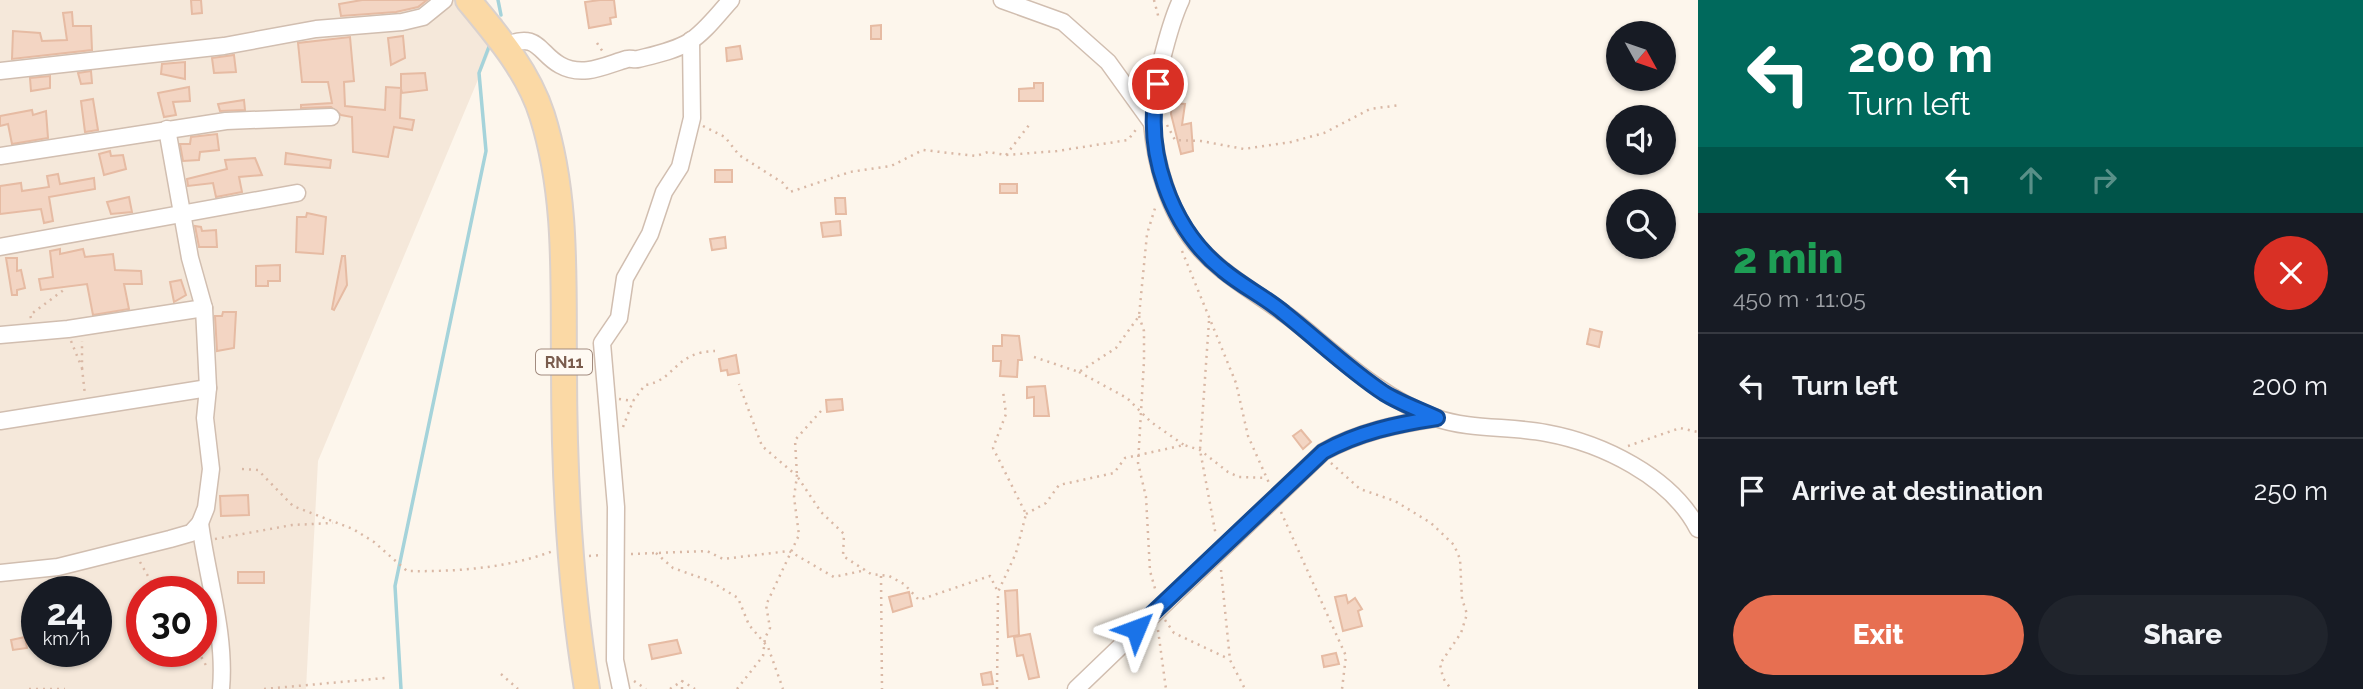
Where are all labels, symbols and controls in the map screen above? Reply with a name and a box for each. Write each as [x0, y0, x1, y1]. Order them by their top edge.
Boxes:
north arrow [1606, 21, 1676, 91]
map controls [1606, 21, 1676, 259]
text: 200 m [1848, 26, 1993, 83]
icon: left [1733, 28, 1824, 119]
pin [1128, 54, 1188, 114]
icon: arrive [1139, 65, 1177, 103]
text: Turn left [1848, 85, 1970, 122]
button: sound [1606, 105, 1676, 175]
icon: left [1939, 161, 1977, 199]
icon: ahead [2012, 161, 2050, 199]
icon: right [2085, 161, 2123, 199]
button: search [1606, 189, 1676, 259]
text: 2 min [1733, 234, 1843, 283]
button: close [2254, 236, 2328, 310]
text: 450 m · 11:05 [1733, 285, 1866, 312]
road number: RN11 [536, 350, 592, 374]
icon: left [1733, 367, 1771, 405]
text: Turn left [1792, 371, 1898, 401]
text: 200 m [2252, 371, 2328, 401]
icon: arrive [1733, 472, 1771, 510]
text: Arrive at destination [1792, 476, 2043, 506]
text: 250 m [2254, 476, 2328, 506]
speed limit sign: 30 [126, 576, 217, 667]
text: 24 [47, 592, 86, 633]
position arrow [1099, 592, 1173, 666]
button: Exit [1733, 595, 2024, 675]
button: Share [2038, 595, 2328, 675]
text: km/h [43, 628, 90, 649]

